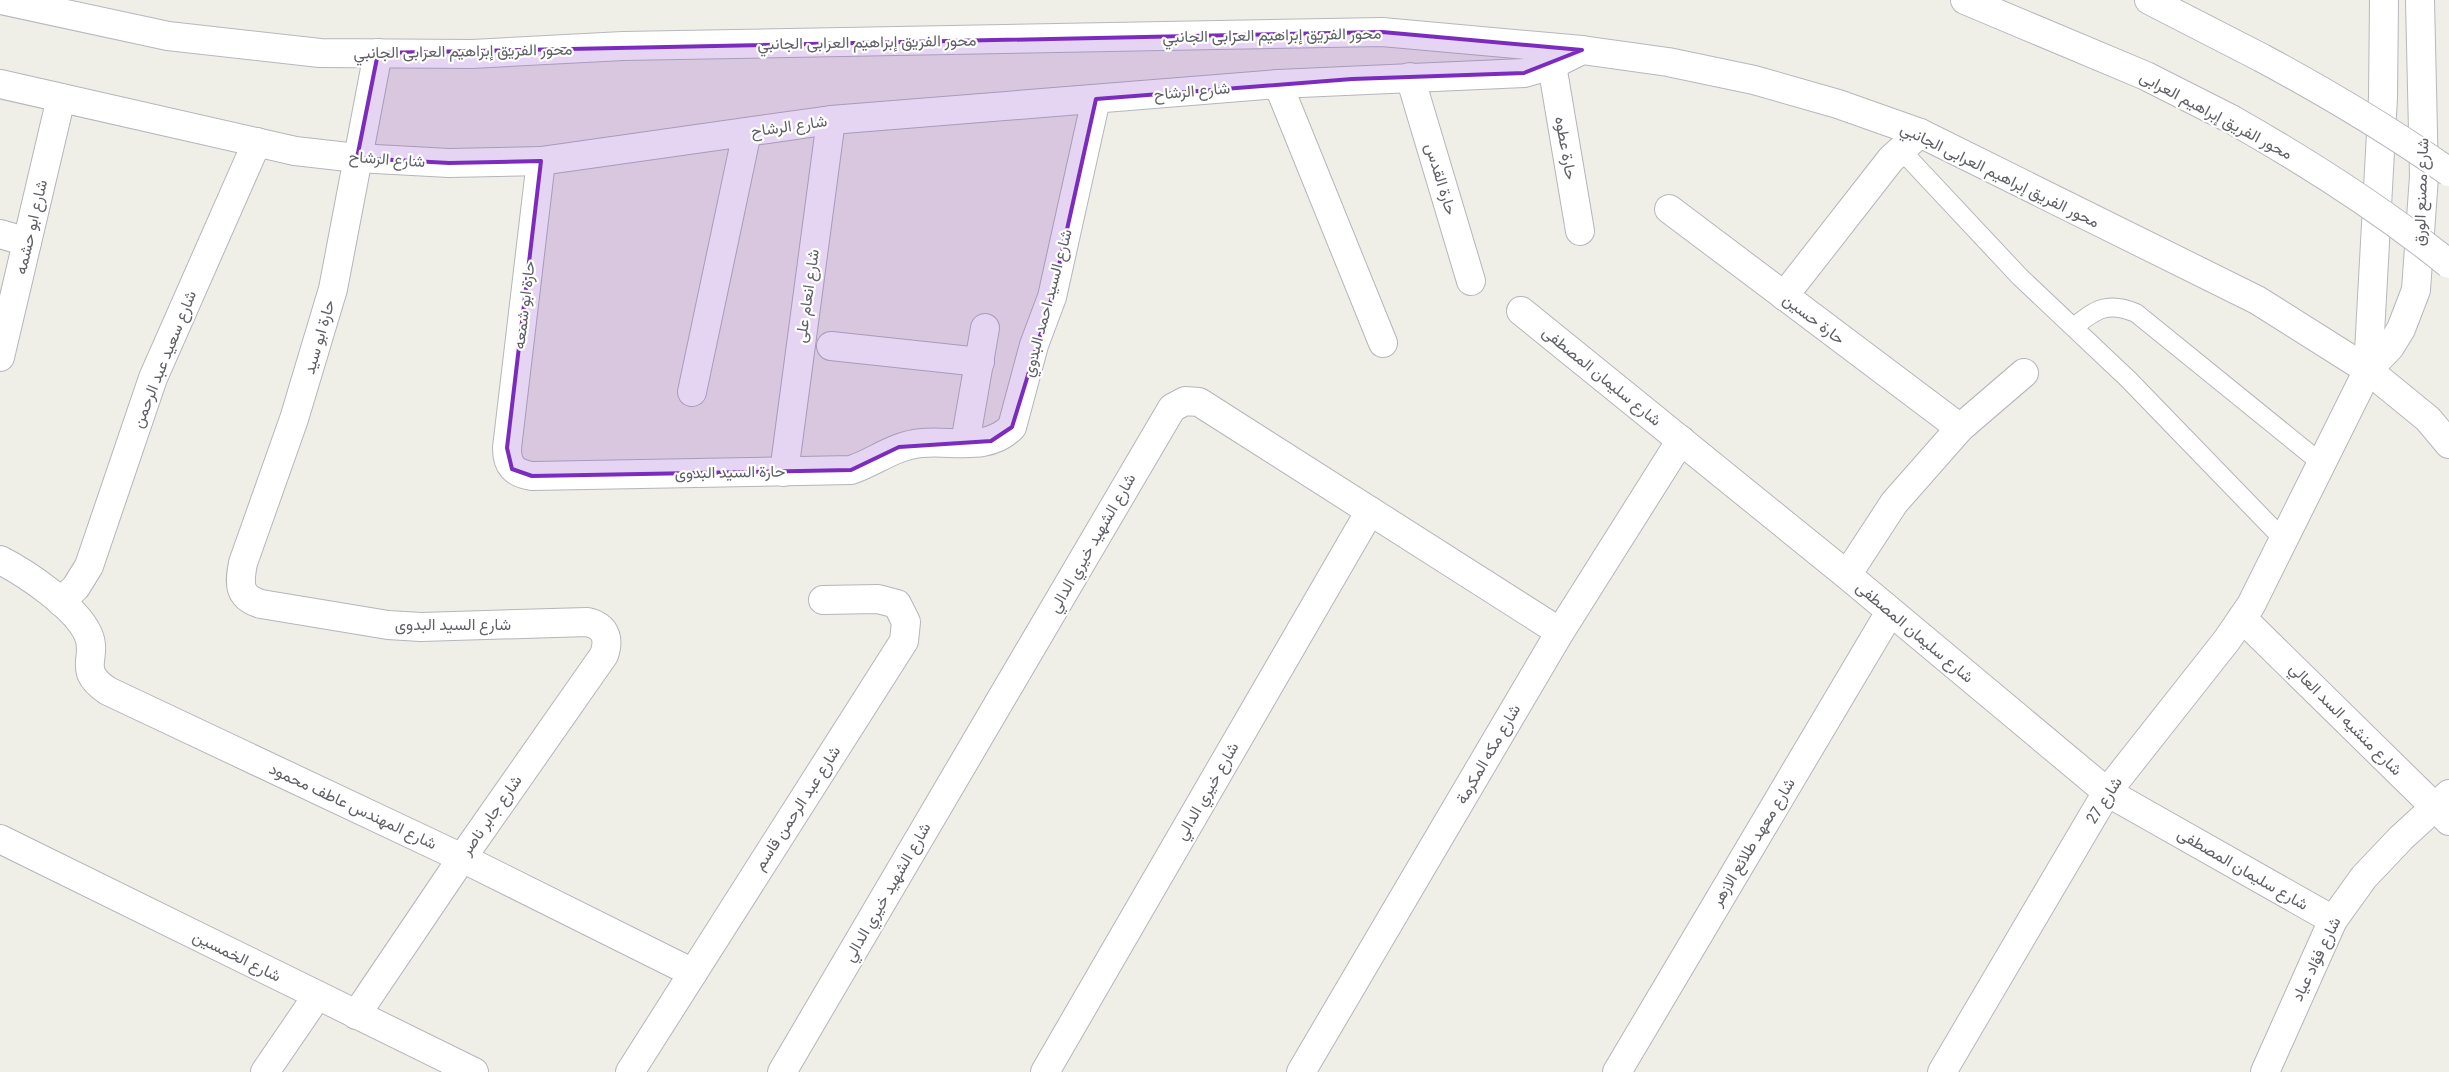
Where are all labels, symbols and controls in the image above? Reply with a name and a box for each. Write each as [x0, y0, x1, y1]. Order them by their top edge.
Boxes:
street label: محور الفريق إبراهيم العرابى الجانبي [1162, 24, 1382, 50]
street label: محور الفريق إبراهيم العرابى الجانبي [757, 31, 977, 57]
street label: محور الفريق إبراهيم العرابى الجانبي [353, 40, 573, 66]
street label: محور الفريق إبراهيم العرابى [2136, 67, 2296, 164]
street label: شارع الرشاح [1153, 78, 1231, 106]
street label: شارع الرشاح [750, 111, 829, 143]
street label: حارة عطوه [1550, 115, 1581, 182]
street label: محور الفريق إبراهيم العرابى الجانبي [1896, 118, 2103, 235]
street label: شارع مصنع الورق [2410, 138, 2434, 247]
street label: حارة القدس [1420, 141, 1461, 218]
street label: شارع الرشاح [348, 147, 426, 173]
street label: شارع ابو حشمه [11, 178, 53, 277]
street label: شارع السيد احمد البدوي [1018, 227, 1080, 380]
street label: شارع انعام على [791, 248, 825, 344]
street label: حارة ابو شمعه [509, 260, 540, 350]
street label: شارع سعيد عبد الرحمن [128, 288, 202, 431]
street label: حارة حسين [1779, 290, 1849, 349]
street label: حارة ابو سيد [299, 297, 340, 377]
street label: شارع سليمان المصطفى [1537, 322, 1665, 431]
street label: حارة السيد البدوى [674, 462, 786, 483]
street label: شارع الشهيد خيري الدالي [1044, 470, 1143, 618]
street label: شارع سليمان المصطفى [1851, 577, 1978, 688]
street label: شارع السيد البدوى [395, 615, 511, 636]
street label: شارع منشيه السد العالي [2283, 659, 2406, 782]
street label: شارع مكه المكرمة [1452, 701, 1526, 808]
street label: شارع خيري الدالي [1171, 739, 1246, 845]
street label: شارع عبد الرحمن قاسم [750, 742, 846, 875]
street label: شارع المهندس عاطف محمود [265, 759, 440, 855]
street label: شارع جابر ناصر [456, 771, 527, 861]
street label: شارع 27 [2082, 773, 2128, 828]
street label: شارع معهد طلائع الازهر [1707, 774, 1801, 911]
street label: شارع الشهيد خيري الدالي [839, 819, 938, 967]
street label: شارع سليمان المصطفى [2173, 824, 2312, 916]
street label: شارع فؤاد عياد [2287, 914, 2346, 1005]
street label: شارع الخمسين [189, 926, 284, 987]

